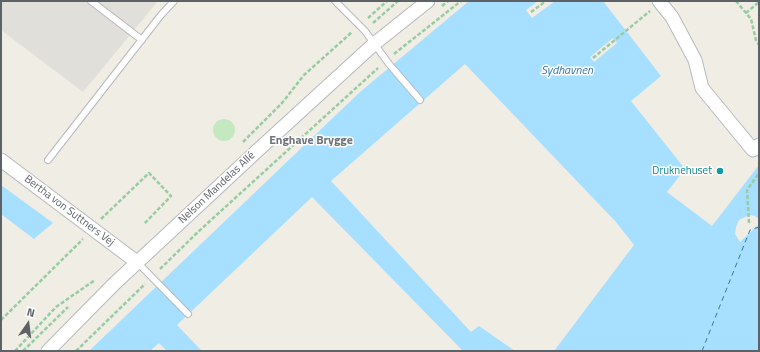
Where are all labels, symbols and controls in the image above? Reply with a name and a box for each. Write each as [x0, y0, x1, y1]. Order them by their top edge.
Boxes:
water label: Sydhavnen [541, 64, 593, 78]
district label: Enghave Brygge [269, 134, 353, 148]
street label: Nelson Mandelas Allé [176, 149, 258, 227]
place label: Druknehuset [652, 164, 712, 178]
marker: Druknehuset [715, 166, 725, 176]
street label: Bertha von Suttners Vej [21, 173, 117, 249]
north arrow [8, 304, 48, 344]
text: N [25, 304, 37, 321]

